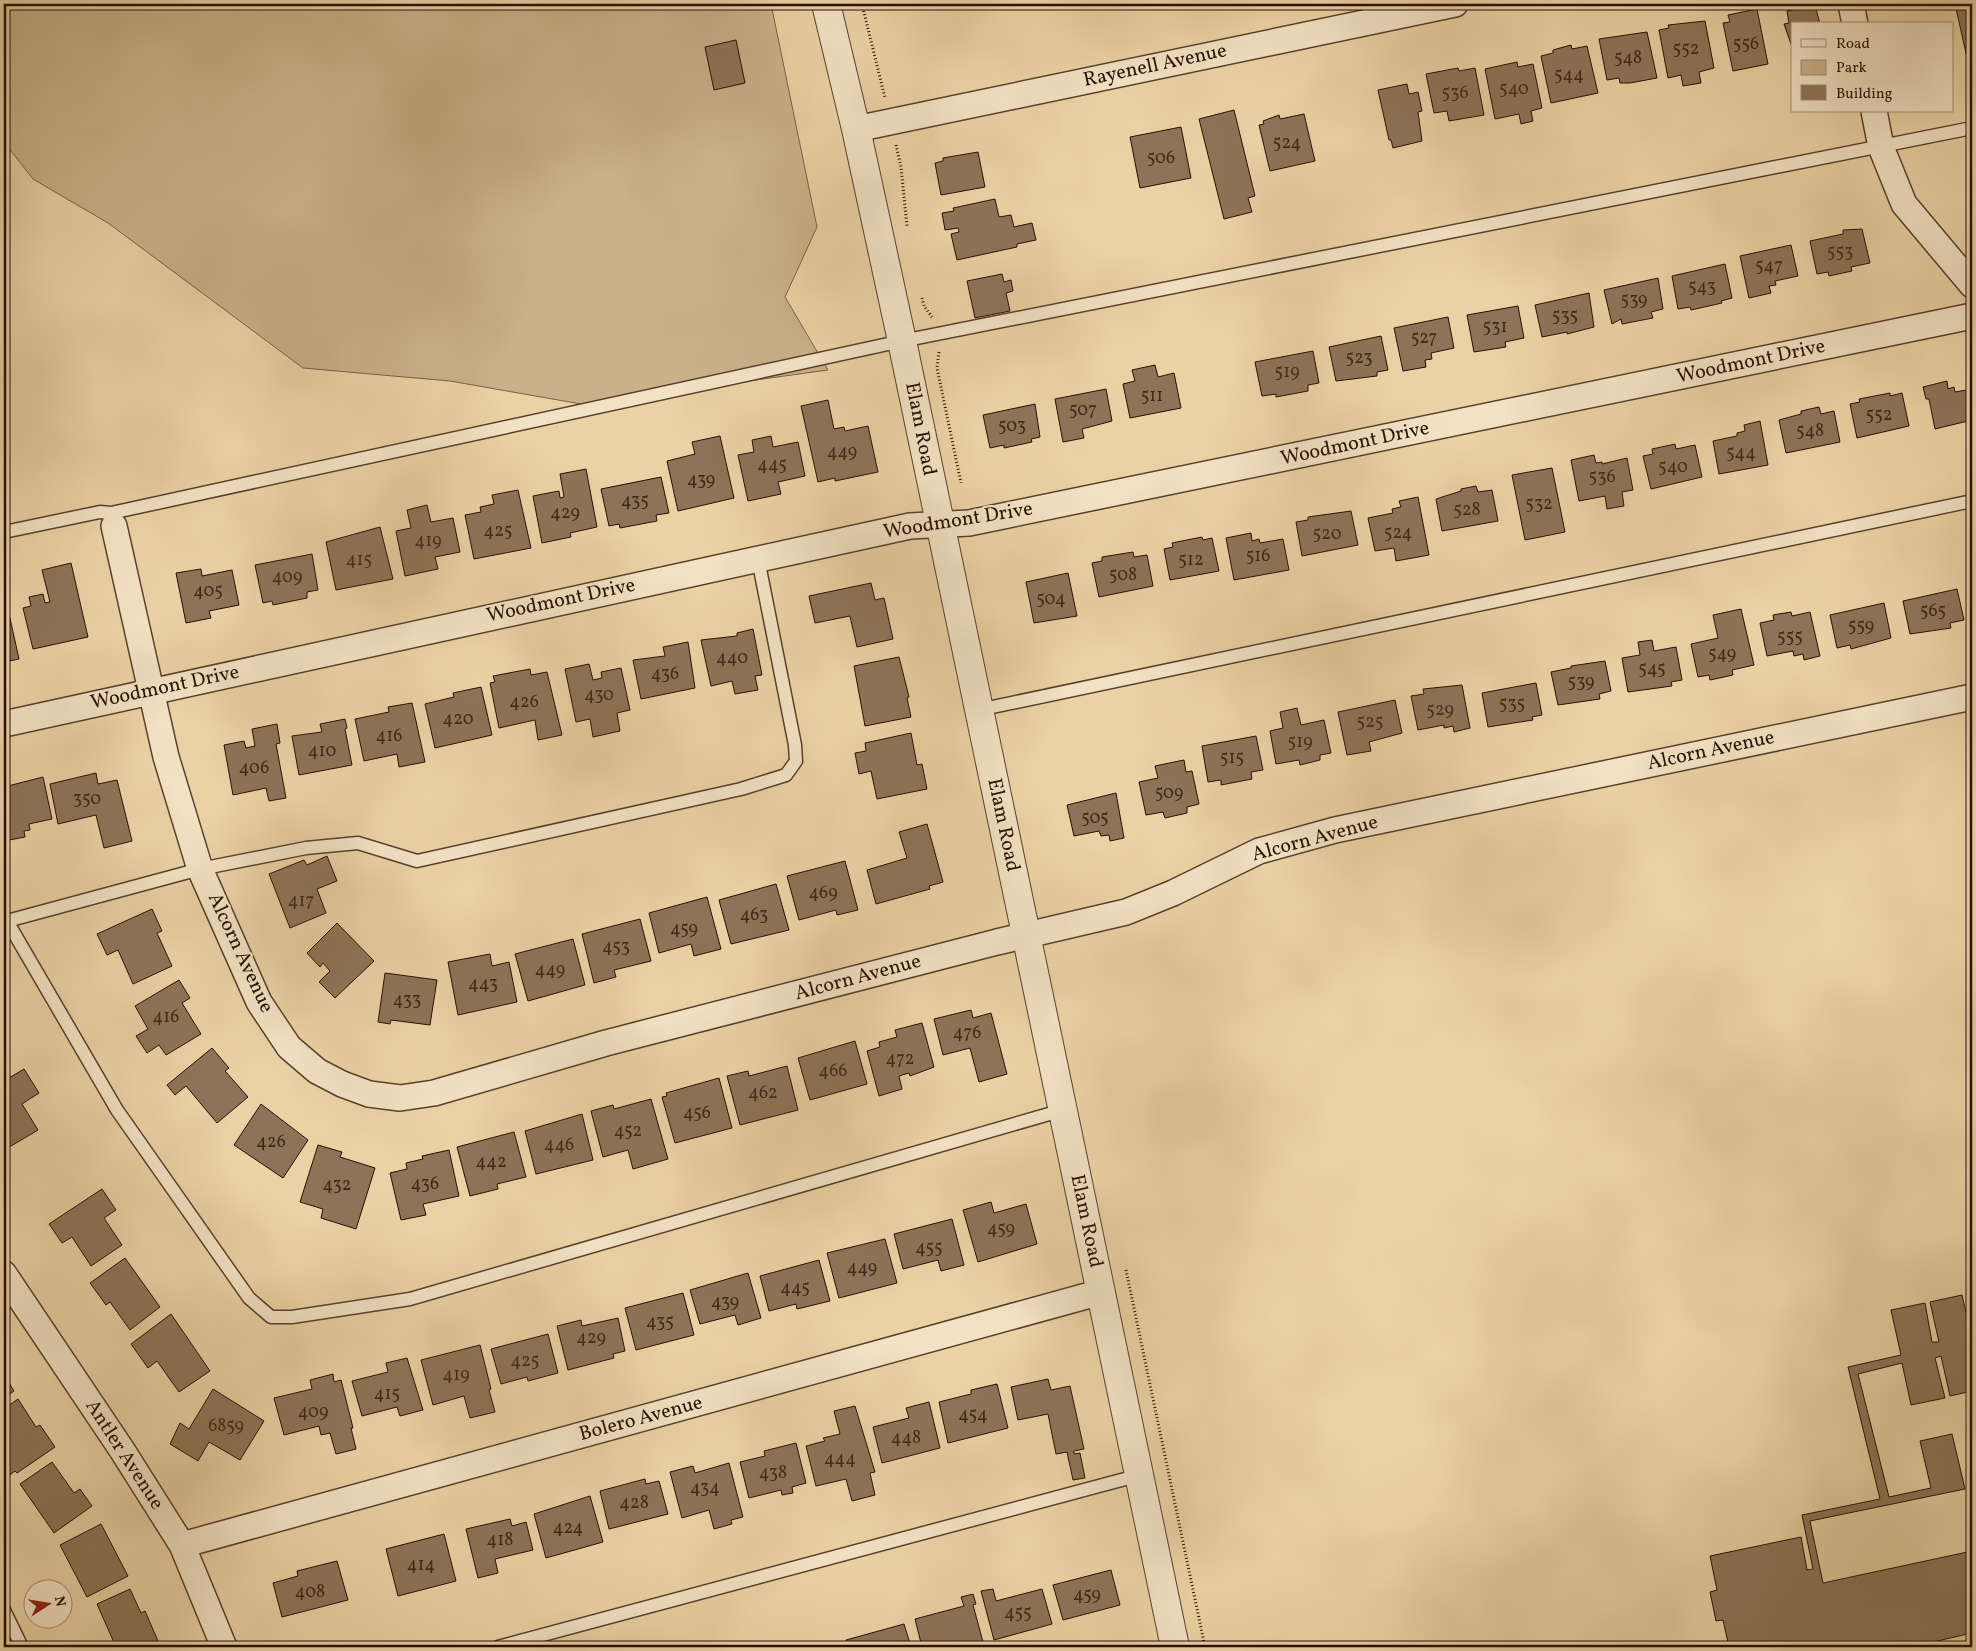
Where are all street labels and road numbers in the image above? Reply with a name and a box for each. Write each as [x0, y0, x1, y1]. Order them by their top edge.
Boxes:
street label: Rayenell Avenue [1081, 37, 1229, 95]
street label: Woodmont Drive [1674, 333, 1828, 391]
street label: Elam Road [897, 380, 943, 478]
street label: Woodmont Drive [1278, 415, 1432, 473]
street label: Woodmont Drive [881, 495, 1035, 547]
street label: Woodmont Drive [484, 572, 638, 630]
street label: Woodmont Drive [88, 659, 242, 717]
street label: Alcorn Avenue [1645, 724, 1777, 778]
street label: Elam Road [979, 776, 1027, 874]
street label: Alcorn Avenue [1249, 809, 1381, 869]
street label: Alcorn Avenue [200, 888, 280, 1018]
street label: Alcorn Avenue [792, 948, 924, 1008]
street label: Elam Road [1062, 1172, 1110, 1270]
street label: Bolero Avenue [576, 1389, 706, 1449]
street label: Antler Avenue [78, 1394, 170, 1516]

